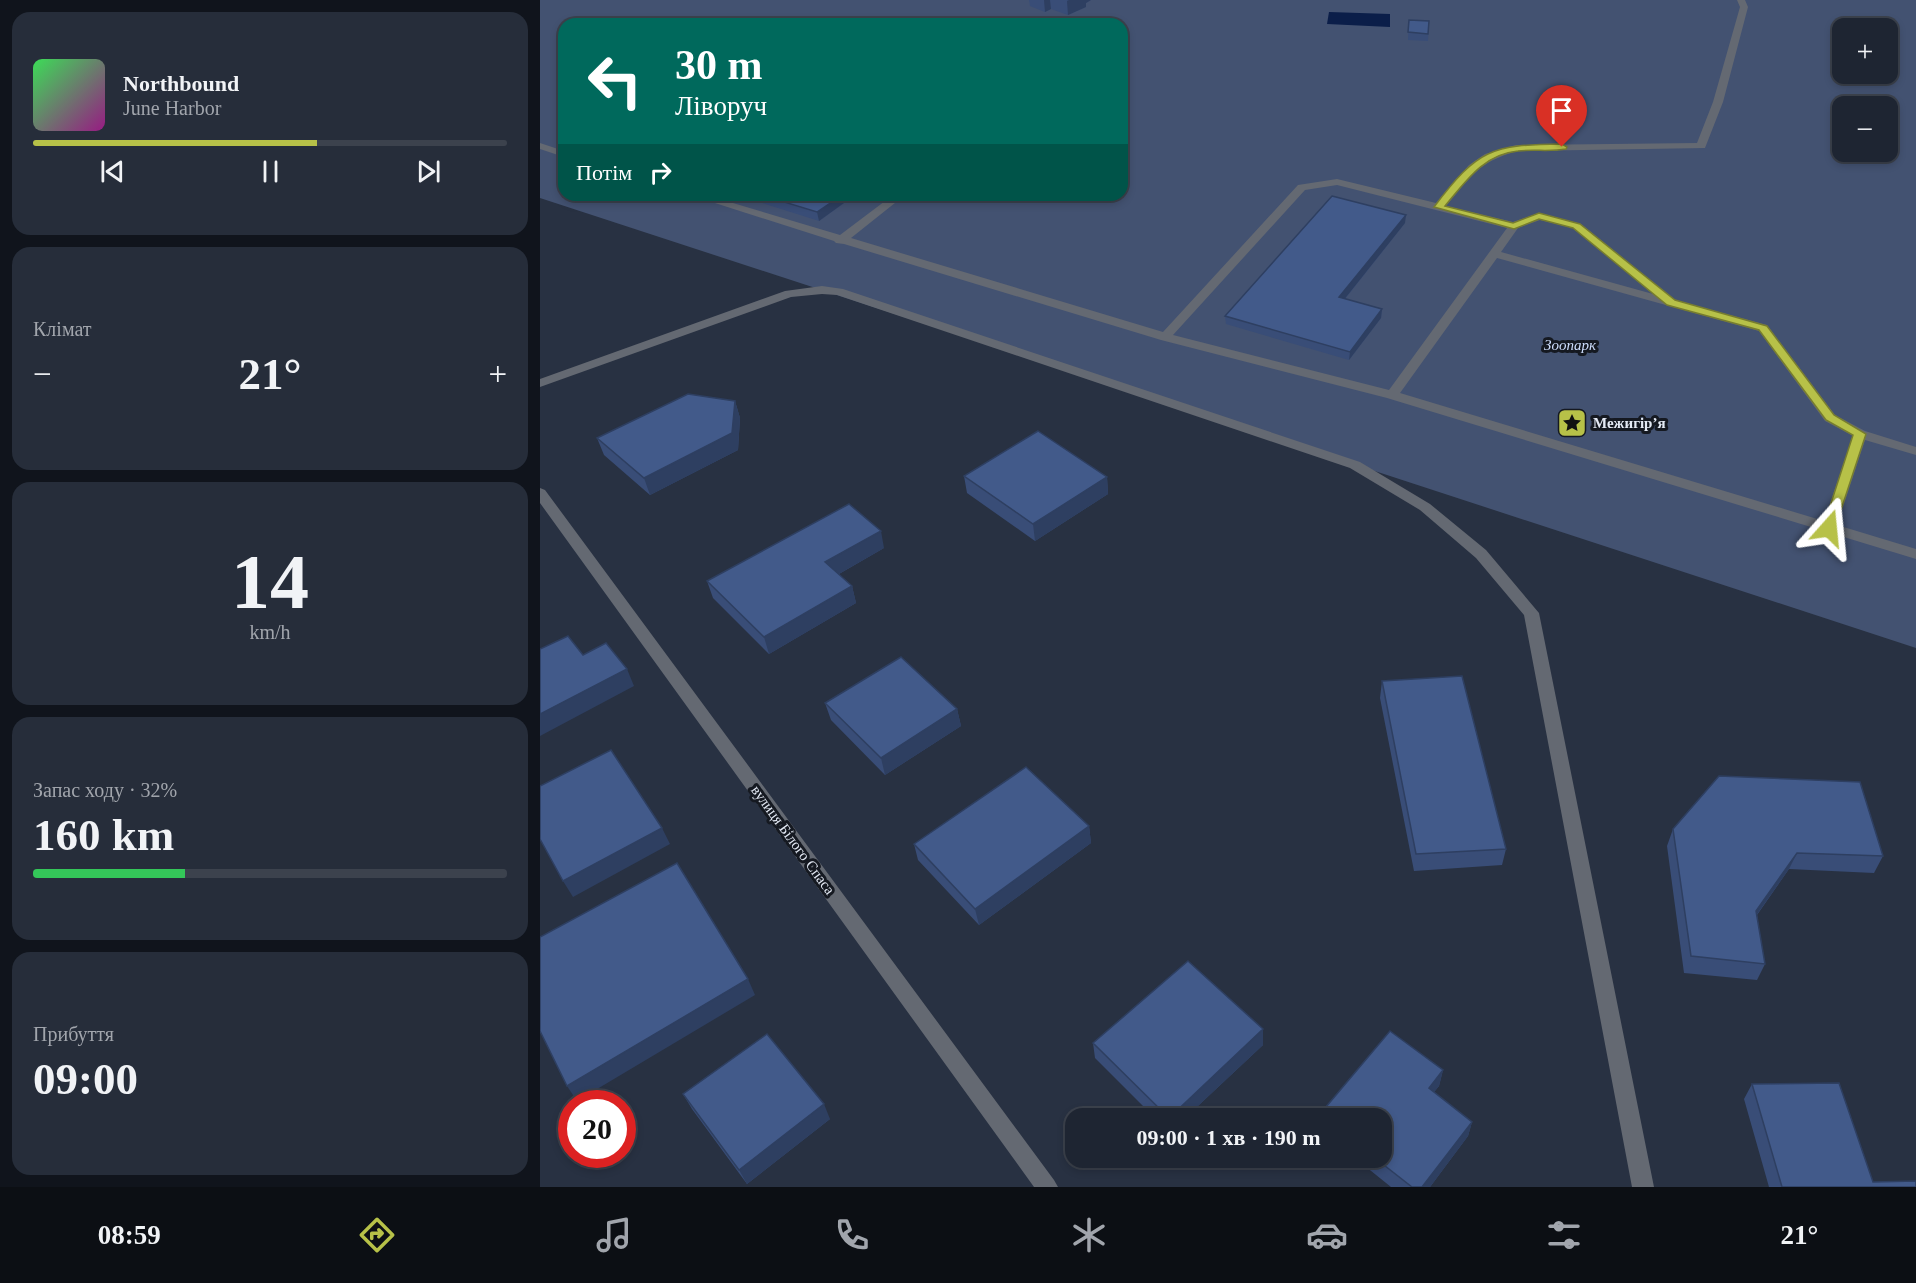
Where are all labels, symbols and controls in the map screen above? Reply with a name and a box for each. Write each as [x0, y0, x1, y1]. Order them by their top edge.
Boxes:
map controls [1832, 18, 1898, 162]
button: + [1832, 18, 1898, 84]
icon: left [576, 42, 654, 120]
text: 30 m [675, 42, 763, 88]
text: Northbound [123, 71, 239, 96]
pin [1536, 85, 1587, 147]
text: Ліворуч [675, 91, 767, 121]
icon: arrive [1545, 94, 1578, 127]
button: − [1832, 96, 1898, 162]
text: June Harbor [123, 97, 221, 119]
icon: previous [96, 155, 129, 188]
icon: pause [254, 155, 287, 188]
icon: next [412, 155, 445, 188]
icon: right [644, 156, 677, 189]
text: Потім [576, 160, 632, 185]
text: Клімат [33, 318, 92, 340]
park label: Зоопарк [1544, 337, 1597, 353]
text: 21° [239, 349, 302, 399]
text: − [33, 356, 52, 392]
text: + [488, 356, 507, 392]
place icon: Межигір’я [1556, 407, 1588, 439]
place label: Межигір’я [1593, 415, 1666, 431]
position arrow [1797, 496, 1861, 560]
text: 14 [231, 538, 309, 625]
text: km/h [249, 621, 291, 643]
text: Запас ходу · 32% [33, 779, 177, 801]
street label: вулиця Білого Спаса [748, 782, 838, 898]
text: 160 km [33, 810, 174, 860]
text: Прибуття [33, 1023, 114, 1045]
text: 09:00 [33, 1054, 138, 1104]
speed limit sign: 20 [558, 1090, 636, 1168]
text: 09:00 · 1 хв · 190 m [1136, 1125, 1321, 1150]
icon: directions [356, 1214, 398, 1256]
icon: music [593, 1214, 635, 1256]
icon: phone [831, 1214, 873, 1256]
icon: climate [1068, 1214, 1110, 1256]
icon: car [1306, 1214, 1348, 1256]
icon: filters [1543, 1214, 1585, 1256]
text: 08:59 [98, 1220, 161, 1250]
text: 21° [1780, 1220, 1818, 1250]

